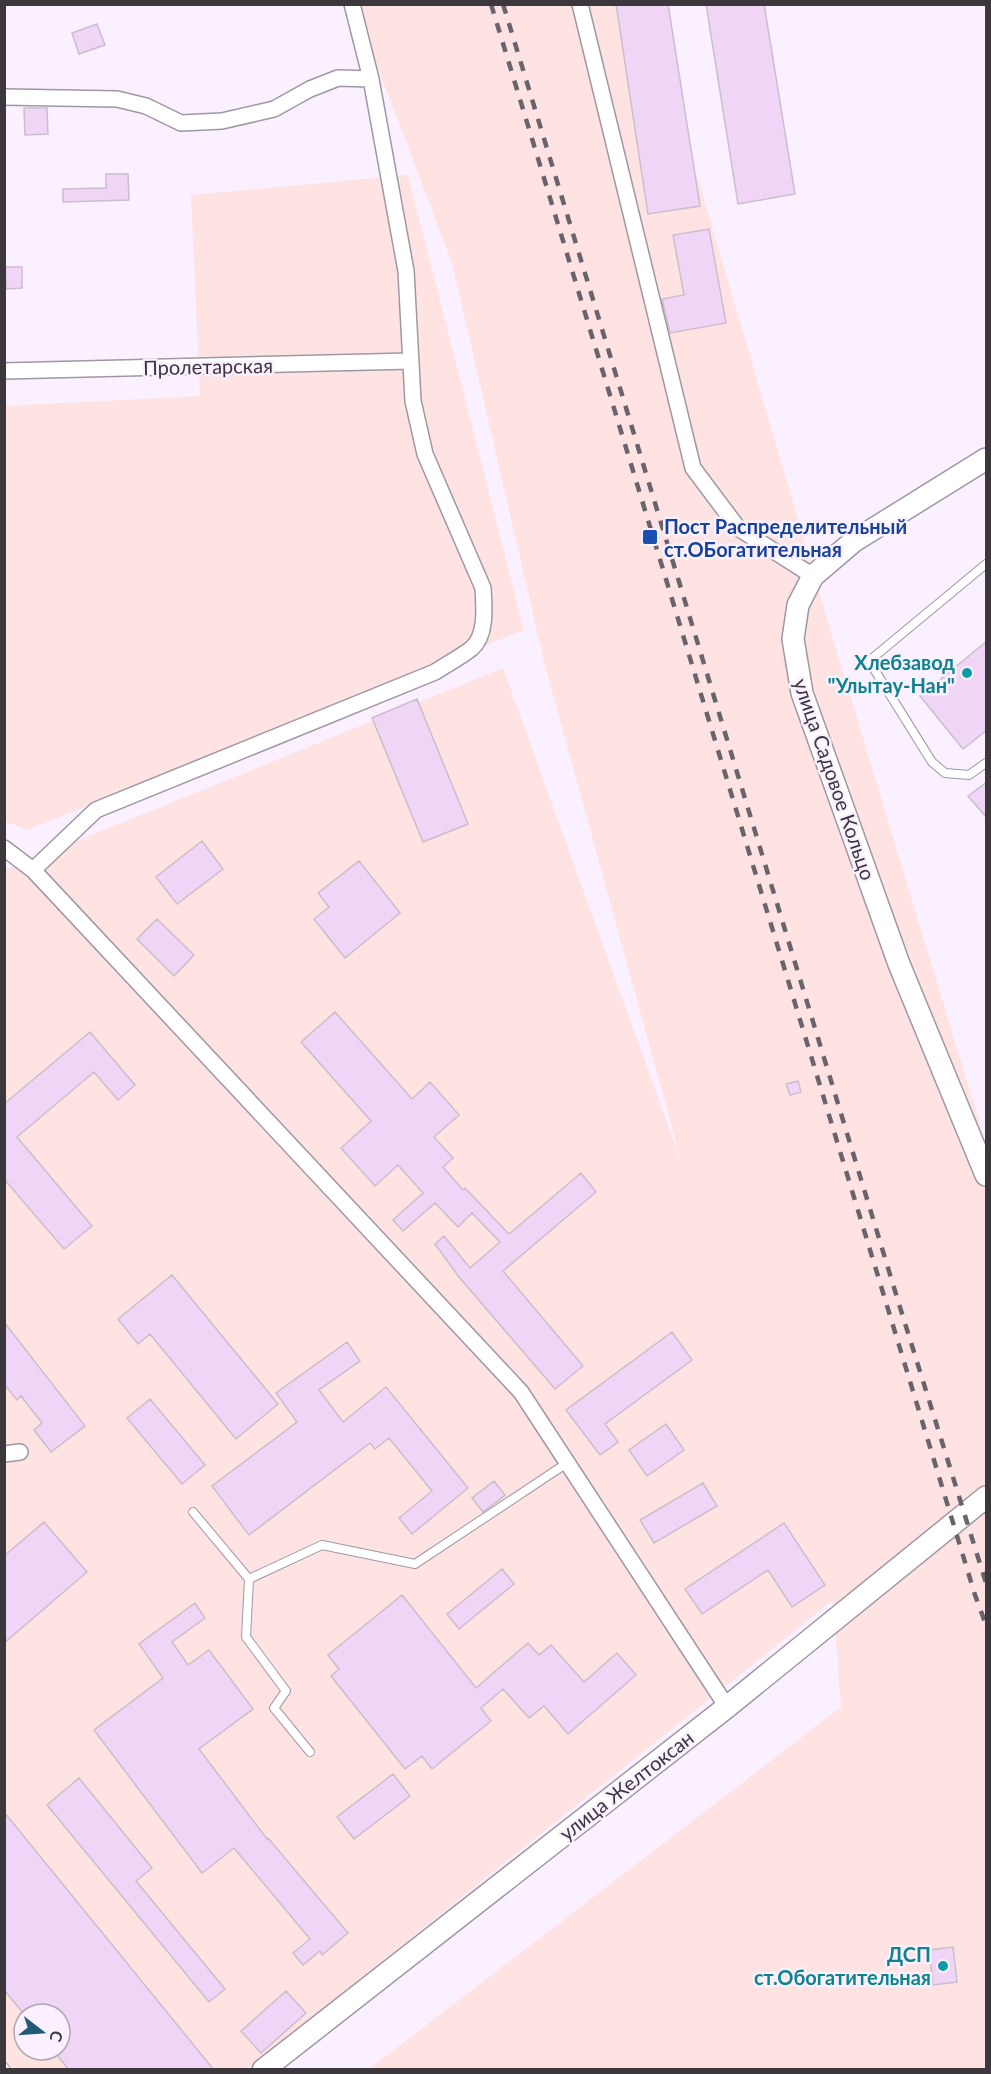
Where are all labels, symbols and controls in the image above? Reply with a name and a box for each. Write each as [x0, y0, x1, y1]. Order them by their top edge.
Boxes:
street label: Пролетарская [143, 353, 273, 379]
place label: Пост Распределительный ст.ОБогатительная [664, 514, 907, 561]
marker: Пост Распределительный ст.ОБогатительная [641, 528, 659, 546]
place label: Хлебзавод "Улытау-Нан" [828, 650, 955, 697]
marker: Хлебзавод "Улытау-Нан" [960, 666, 974, 680]
street label: улица Садовое Кольцо [789, 675, 881, 883]
street label: улица Желтоксан [554, 1725, 698, 1845]
place label: ДСП ст.Обогатительная [754, 1942, 931, 1989]
marker: ДСП ст.Обогатительная [936, 1959, 950, 1973]
north arrow [12, 2002, 72, 2062]
text: С [46, 2029, 67, 2045]

